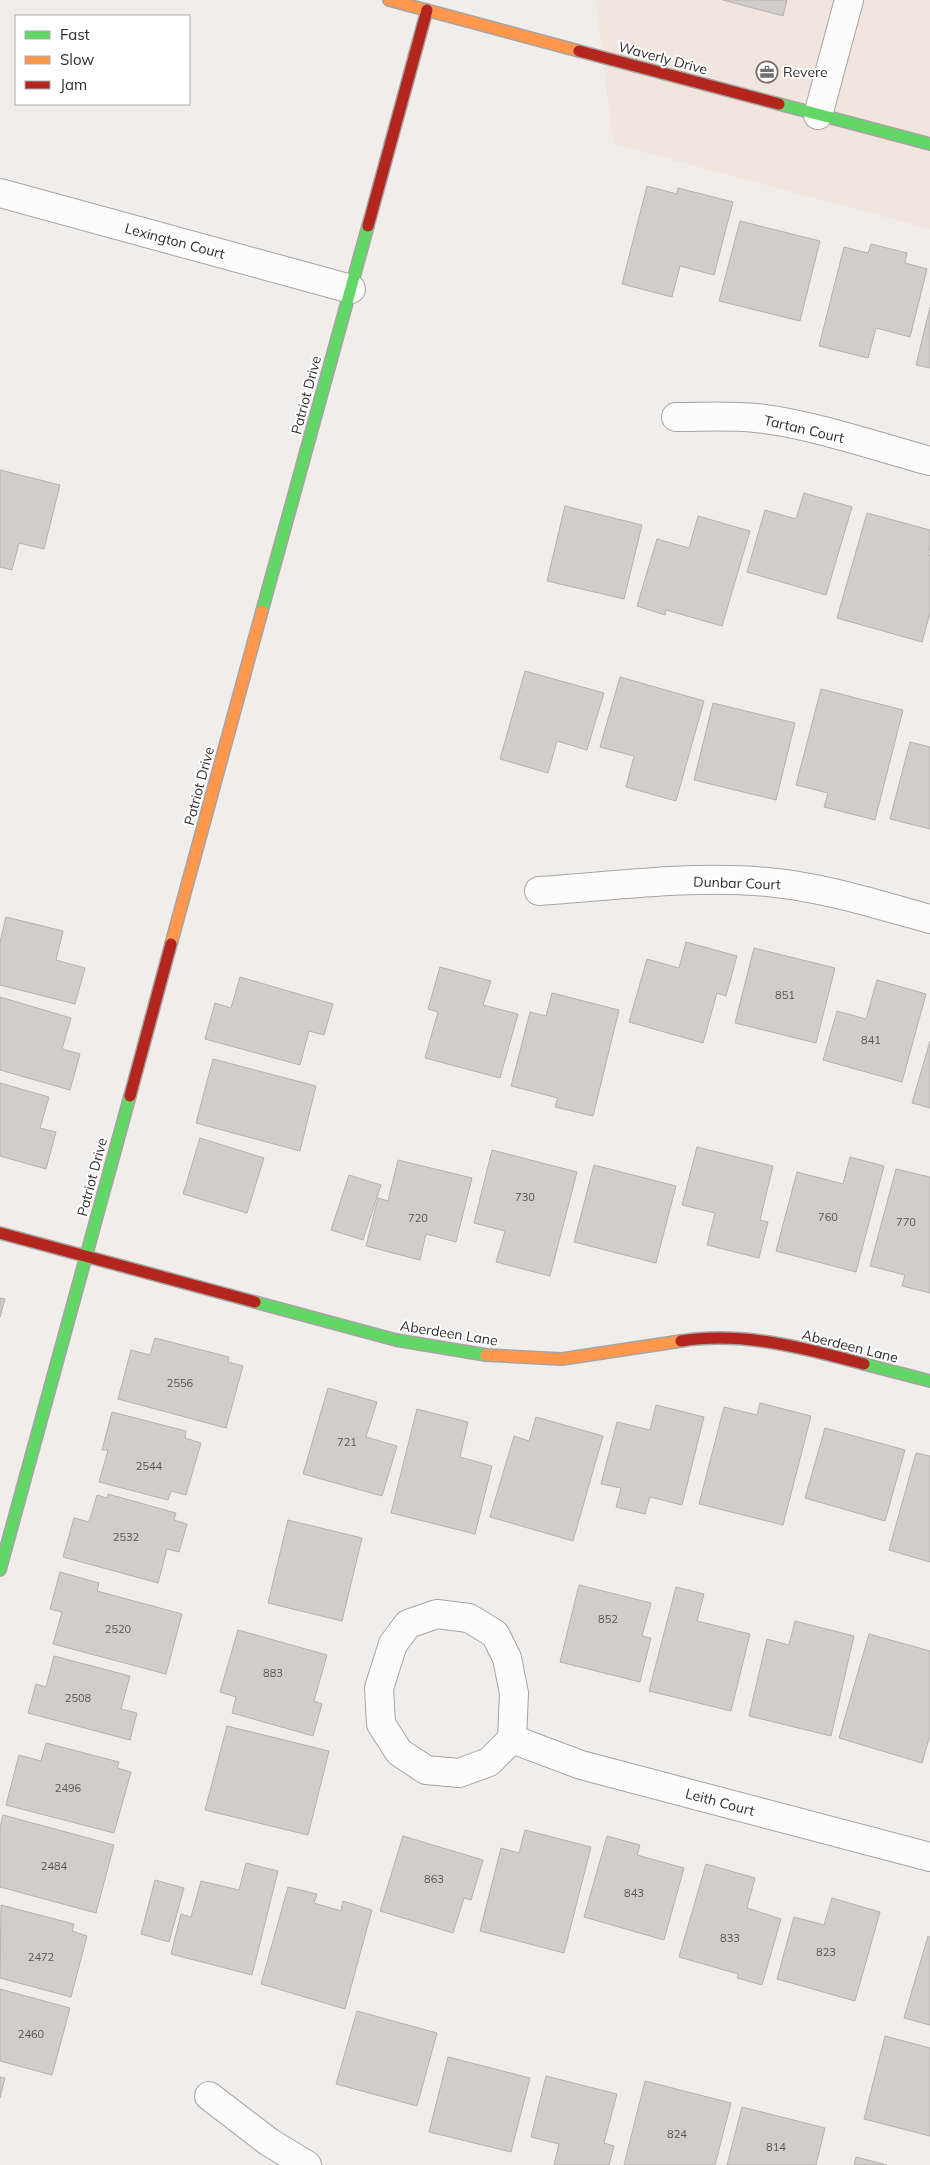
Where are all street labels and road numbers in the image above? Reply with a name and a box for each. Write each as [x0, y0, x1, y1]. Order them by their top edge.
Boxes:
street label: Waverly Drive [617, 37, 709, 79]
street label: Lexington Court [123, 219, 227, 263]
street label: Patriot Drive [287, 354, 325, 436]
street label: Tartan Court [762, 411, 846, 447]
street label: Patriot Drive [180, 745, 218, 827]
street label: Dunbar Court [693, 872, 781, 894]
street label: Patriot Drive [73, 1136, 111, 1218]
street label: Aberdeen Lane [399, 1316, 499, 1350]
street label: Aberdeen Lane [800, 1325, 900, 1367]
street label: Leith Court [683, 1784, 757, 1820]

